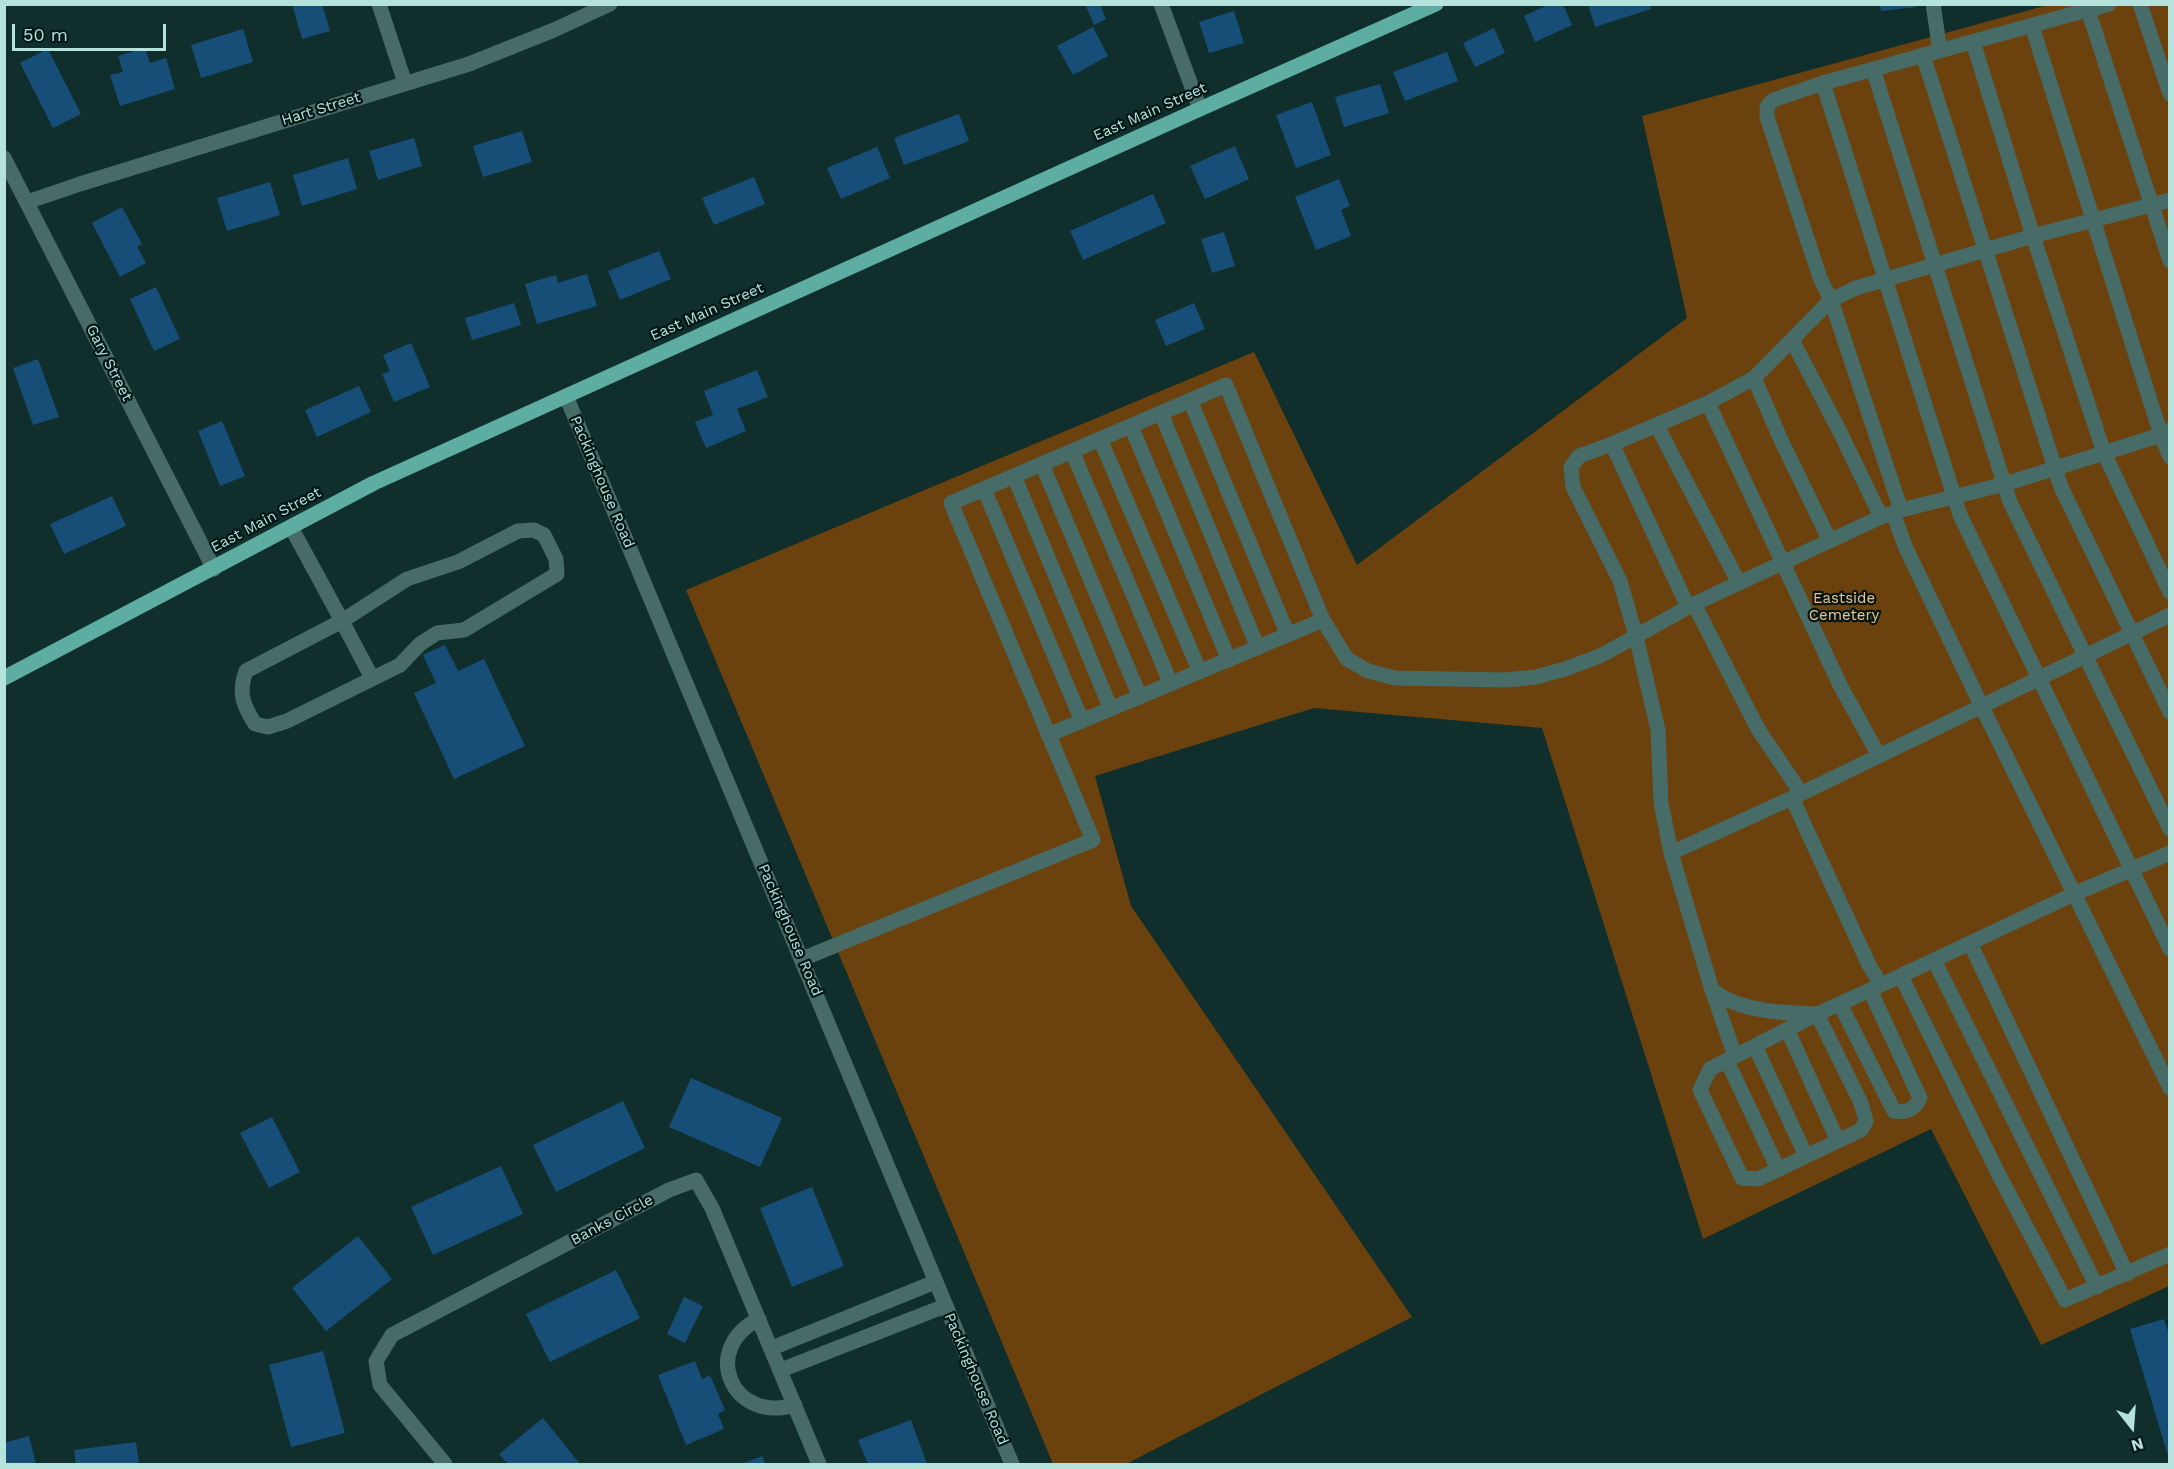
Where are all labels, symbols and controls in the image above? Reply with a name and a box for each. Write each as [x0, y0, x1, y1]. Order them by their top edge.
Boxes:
scale bar [15, 12, 170, 50]
text: 50 m [23, 24, 68, 45]
street label: East Main Street [1091, 79, 1209, 145]
street label: Hart Street [279, 88, 363, 130]
street label: East Main Street [648, 279, 766, 345]
street label: Gary Street [82, 322, 136, 404]
street label: Packinghouse Road [566, 413, 638, 551]
street label: East Main Street [208, 483, 324, 557]
park label: Eastside Cemetery [1809, 590, 1879, 625]
street label: Packinghouse Road [754, 861, 826, 999]
street label: Banks Circle [568, 1191, 656, 1249]
street label: Packinghouse Road [940, 1310, 1012, 1448]
north arrow [2102, 1397, 2162, 1457]
text: N [2129, 1434, 2146, 1456]

